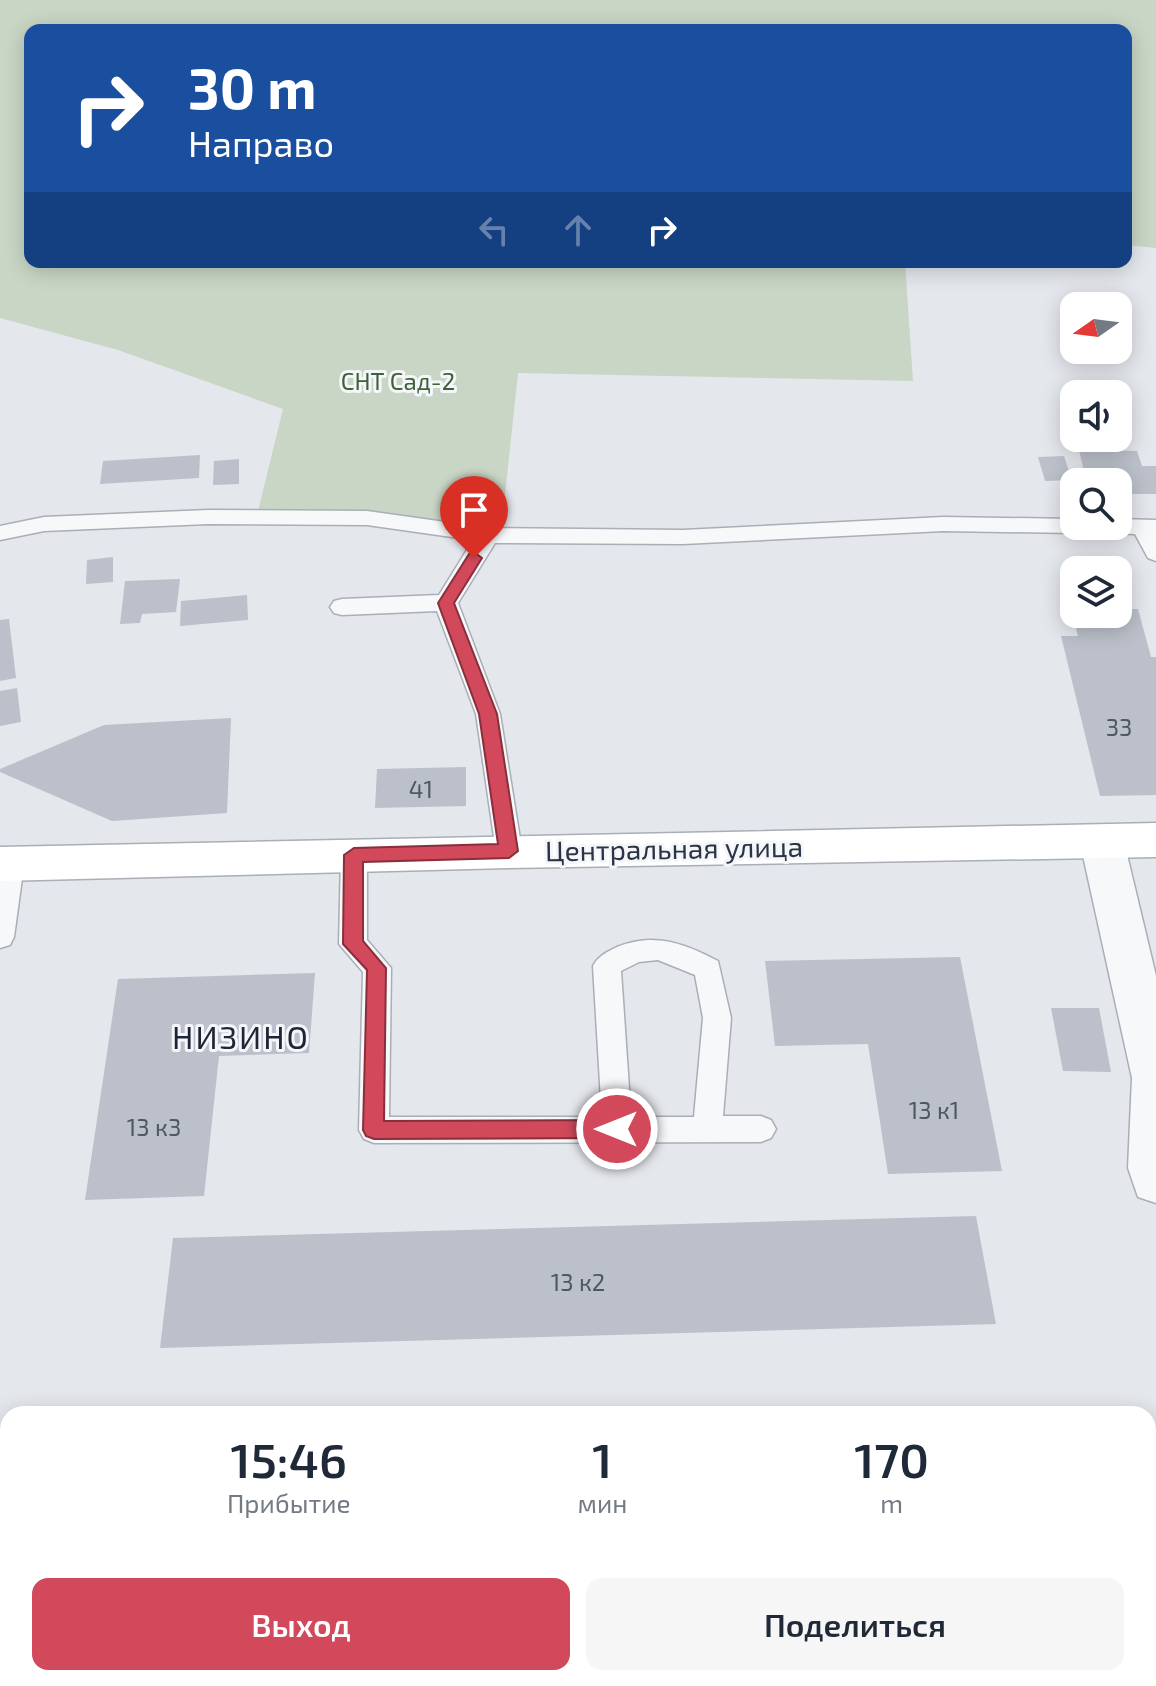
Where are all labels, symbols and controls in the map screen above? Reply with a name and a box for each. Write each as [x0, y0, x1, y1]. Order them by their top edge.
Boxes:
text: 30 m [188, 53, 317, 120]
icon: right [56, 56, 160, 160]
text: Направо [188, 121, 334, 164]
icon: left [472, 208, 516, 252]
icon: ahead [556, 208, 600, 252]
icon: right [640, 208, 684, 252]
north arrow [1060, 292, 1132, 364]
map controls [1060, 292, 1132, 628]
park label: СНТ Сад-2 [341, 366, 455, 395]
button: sound [1060, 380, 1132, 452]
button: search [1060, 468, 1132, 540]
pin [440, 476, 508, 558]
icon: arrive [452, 488, 496, 532]
button: layers [1060, 556, 1132, 628]
house number: 33 [1106, 712, 1132, 741]
house number: 41 [409, 774, 433, 803]
street label: Центральная улица [545, 829, 803, 867]
district label: НИЗИНО [172, 1017, 310, 1055]
position arrow [575, 1087, 659, 1171]
house number: 13 к1 [909, 1095, 959, 1124]
house number: 13 к3 [127, 1112, 181, 1141]
house number: 13 к2 [551, 1267, 605, 1296]
text: 15:46 [231, 1430, 347, 1488]
text: 1 [592, 1430, 612, 1488]
text: 170 [854, 1430, 929, 1488]
text: Прибытие [227, 1487, 350, 1518]
text: мин [577, 1487, 627, 1518]
text: m [880, 1487, 903, 1518]
button: Выход [32, 1578, 570, 1670]
button: Поделиться [586, 1578, 1124, 1670]

